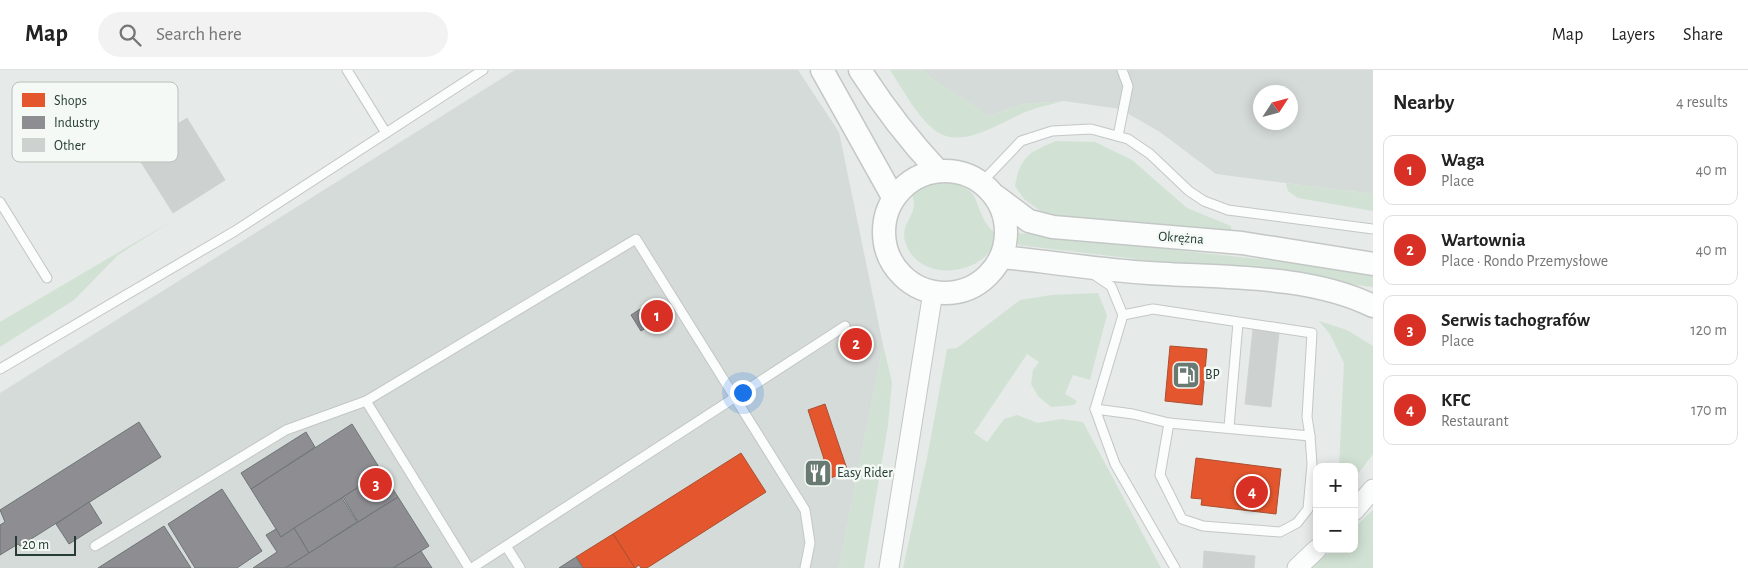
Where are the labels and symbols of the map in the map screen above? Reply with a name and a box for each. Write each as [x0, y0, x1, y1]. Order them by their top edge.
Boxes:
legend [12, 82, 178, 162]
north arrow [1253, 85, 1298, 130]
text: Shops [54, 94, 87, 108]
text: Industry [54, 116, 100, 130]
text: Other [54, 139, 86, 153]
street label: Okrężna [1158, 229, 1205, 247]
pin: 1 [641, 297, 673, 335]
pin: 2 [840, 325, 872, 363]
fuel station icon: BP [1171, 360, 1201, 390]
place label: BP [1205, 368, 1220, 382]
your location [730, 380, 756, 406]
restaurant icon: Easy Rider [803, 458, 833, 488]
pin: 3 [360, 465, 392, 503]
place label: Easy Rider [837, 466, 893, 480]
pin: 4 [1236, 473, 1268, 511]
scale bar [15, 533, 76, 556]

